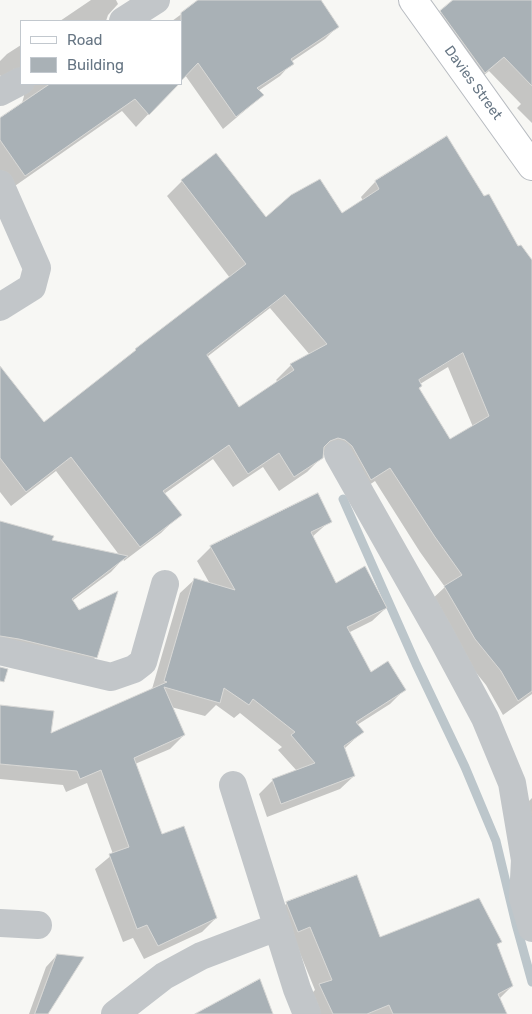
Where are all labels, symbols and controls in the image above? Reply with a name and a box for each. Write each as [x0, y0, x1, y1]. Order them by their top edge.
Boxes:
legend [20, 20, 182, 85]
text: Road [67, 31, 103, 49]
street label: Davies Street [441, 43, 505, 123]
text: Building [67, 56, 124, 74]

